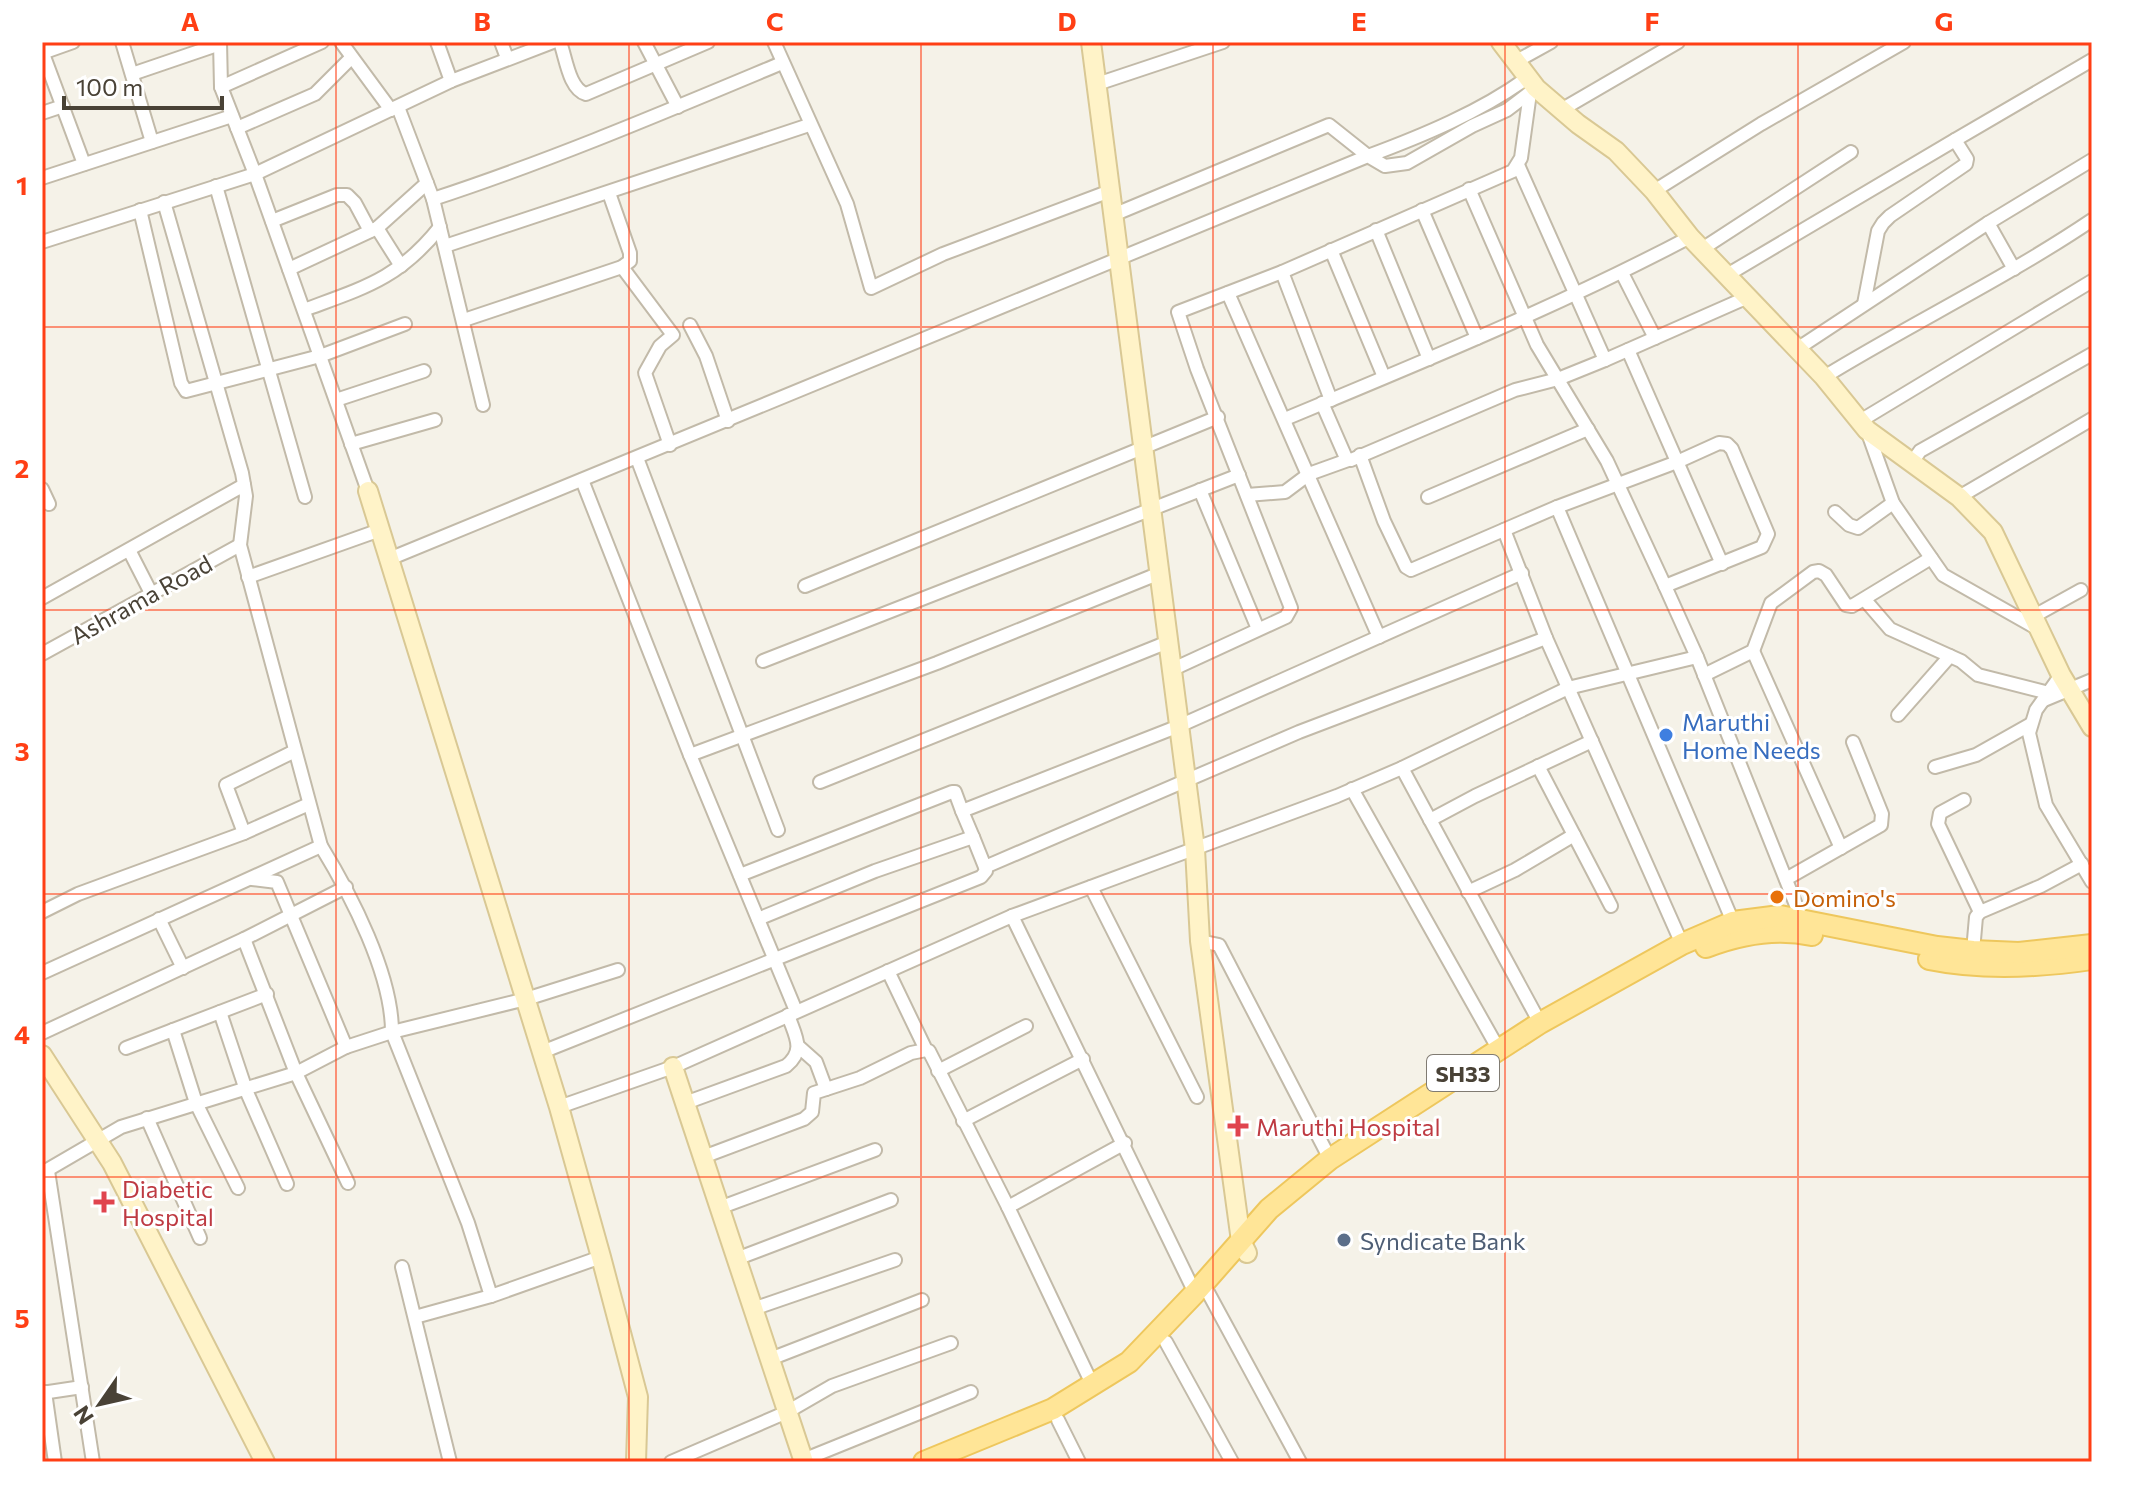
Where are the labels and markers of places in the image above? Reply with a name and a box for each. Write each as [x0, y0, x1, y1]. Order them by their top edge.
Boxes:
place label: Maruthi Home Needs [1682, 707, 1821, 764]
marker: Maruthi Home Needs [1657, 726, 1675, 744]
place label: Domino's [1793, 883, 1896, 912]
marker: Domino's [1768, 888, 1786, 906]
place label: Maruthi Hospital [1256, 1112, 1441, 1141]
marker: Maruthi Hospital [1227, 1115, 1249, 1137]
place label: Diabetic Hospital [122, 1174, 214, 1231]
marker: Diabetic Hospital [93, 1191, 115, 1213]
place label: Syndicate Bank [1360, 1226, 1526, 1255]
marker: Syndicate Bank [1335, 1231, 1353, 1249]

